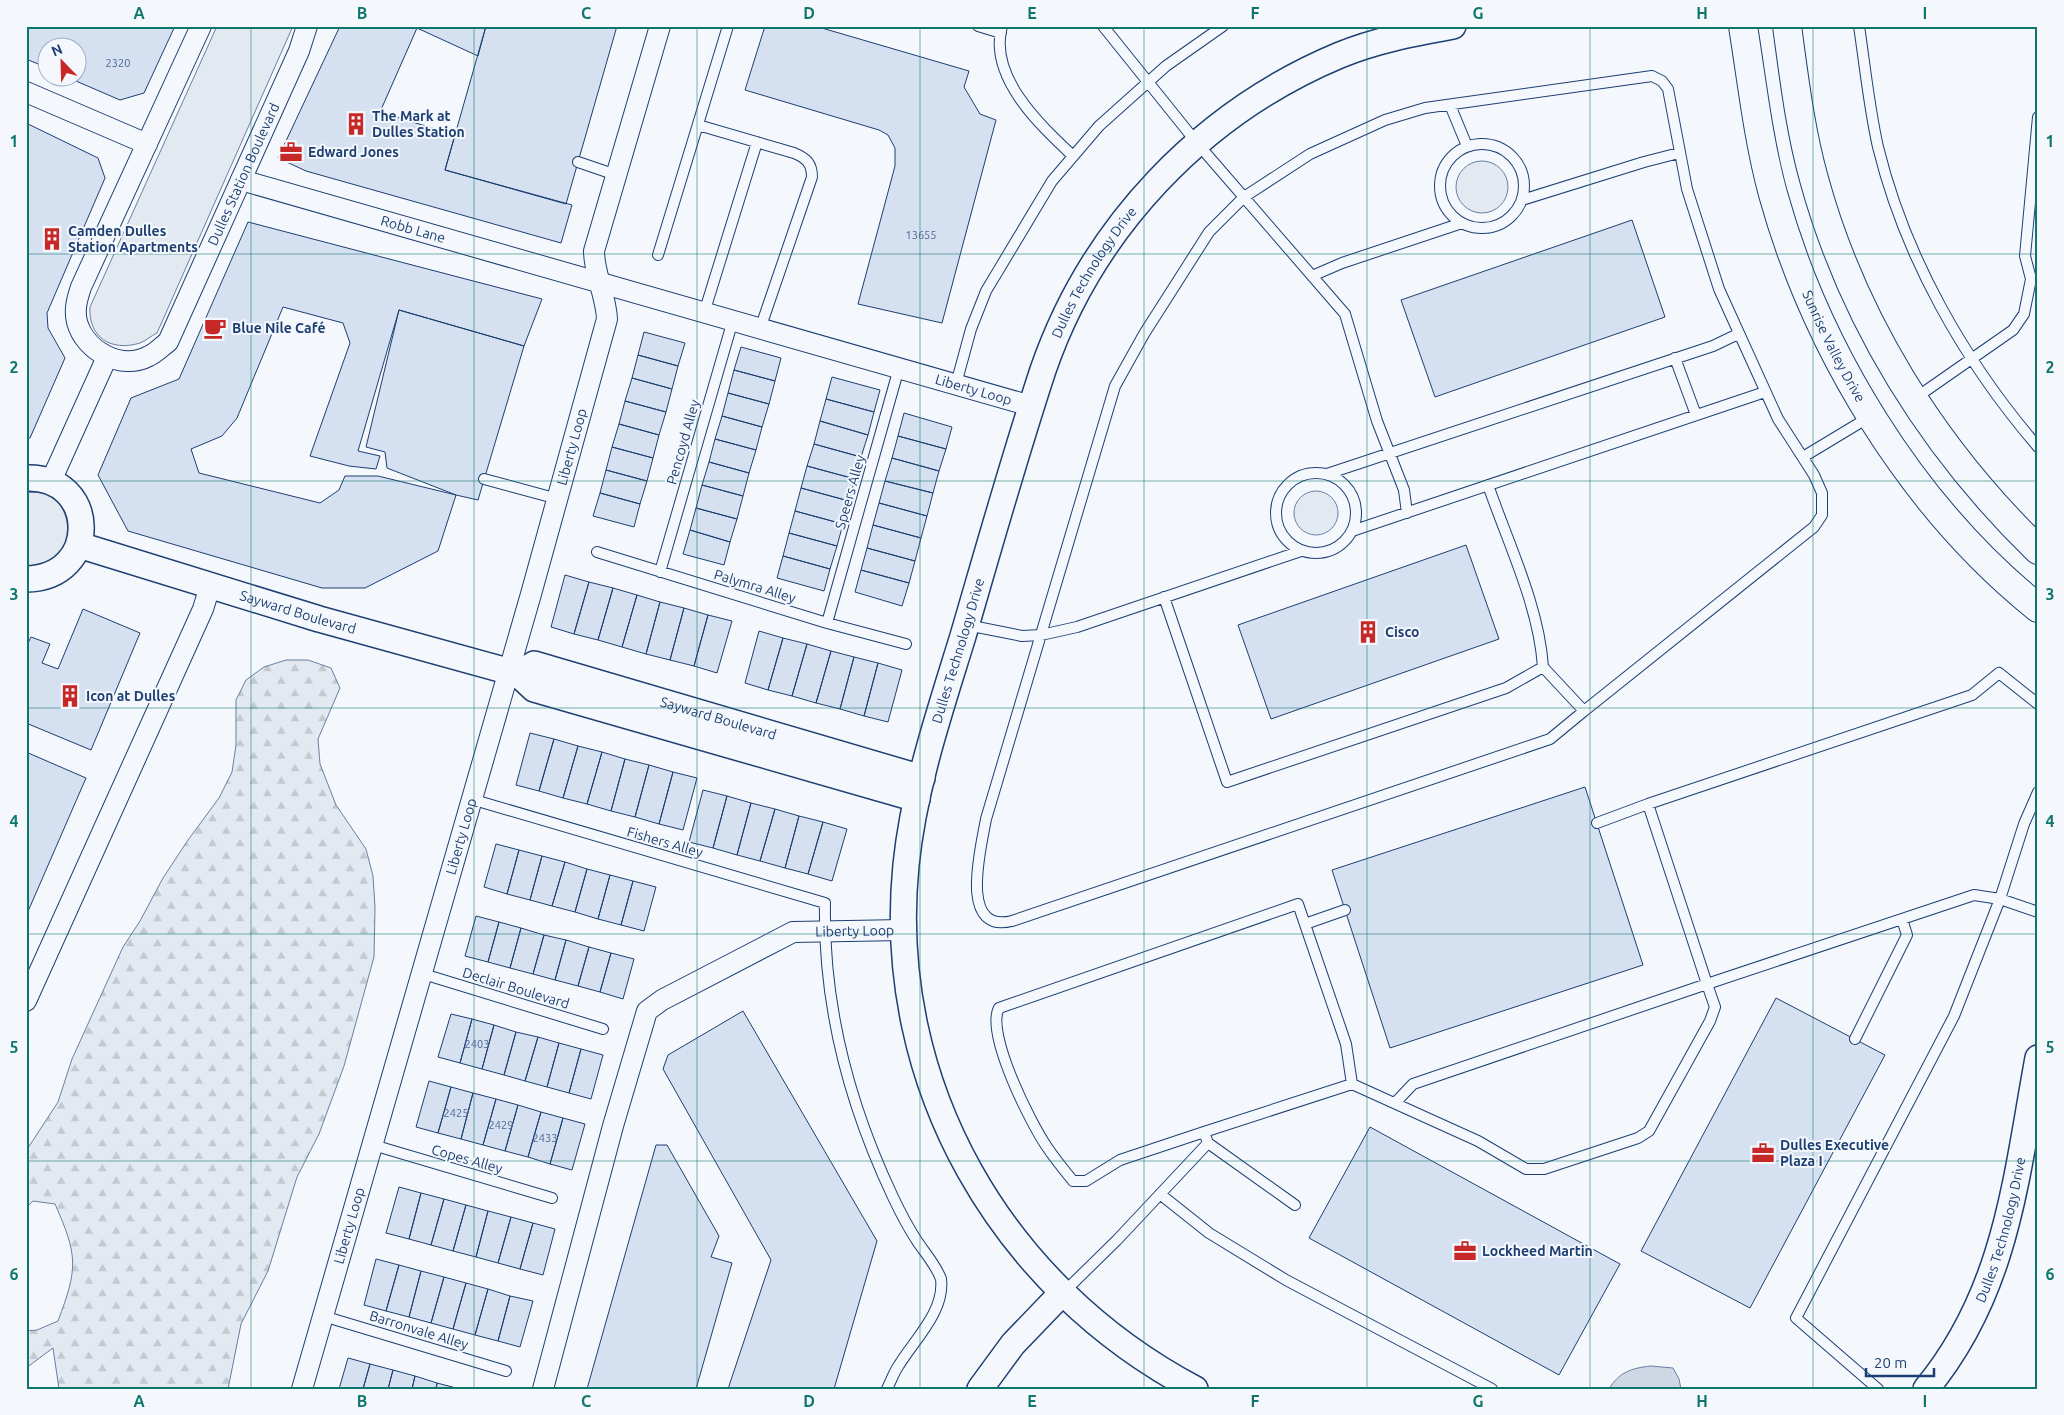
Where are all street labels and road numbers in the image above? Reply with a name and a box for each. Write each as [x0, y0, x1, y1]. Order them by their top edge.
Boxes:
street label: Dulles Station Boulevard [205, 100, 283, 248]
street label: Dulles Technology Drive [1048, 204, 1140, 340]
street label: Robb Lane [379, 212, 447, 246]
street label: Sunrise Valley Drive [1799, 288, 1869, 405]
street label: Liberty Loop [933, 371, 1014, 408]
street label: Pencoyd Alley [663, 398, 703, 486]
street label: Liberty Loop [553, 407, 590, 487]
street label: Speers Alley [832, 453, 868, 531]
street label: Palymra Alley [712, 566, 798, 606]
street label: Dulles Technology Drive [929, 576, 987, 725]
street label: Sayward Boulevard [238, 587, 358, 637]
street label: Sayward Boulevard [658, 694, 778, 743]
street label: Liberty Loop [443, 796, 480, 877]
street label: Fishers Alley [625, 824, 705, 861]
street label: Liberty Loop [815, 922, 894, 940]
street label: Declair Boulevard [461, 964, 571, 1012]
street label: Copes Alley [430, 1141, 504, 1177]
street label: Dulles Technology Drive [1972, 1156, 2028, 1305]
street label: Liberty Loop [330, 1185, 368, 1266]
street label: Barronvale Alley [368, 1307, 471, 1353]

